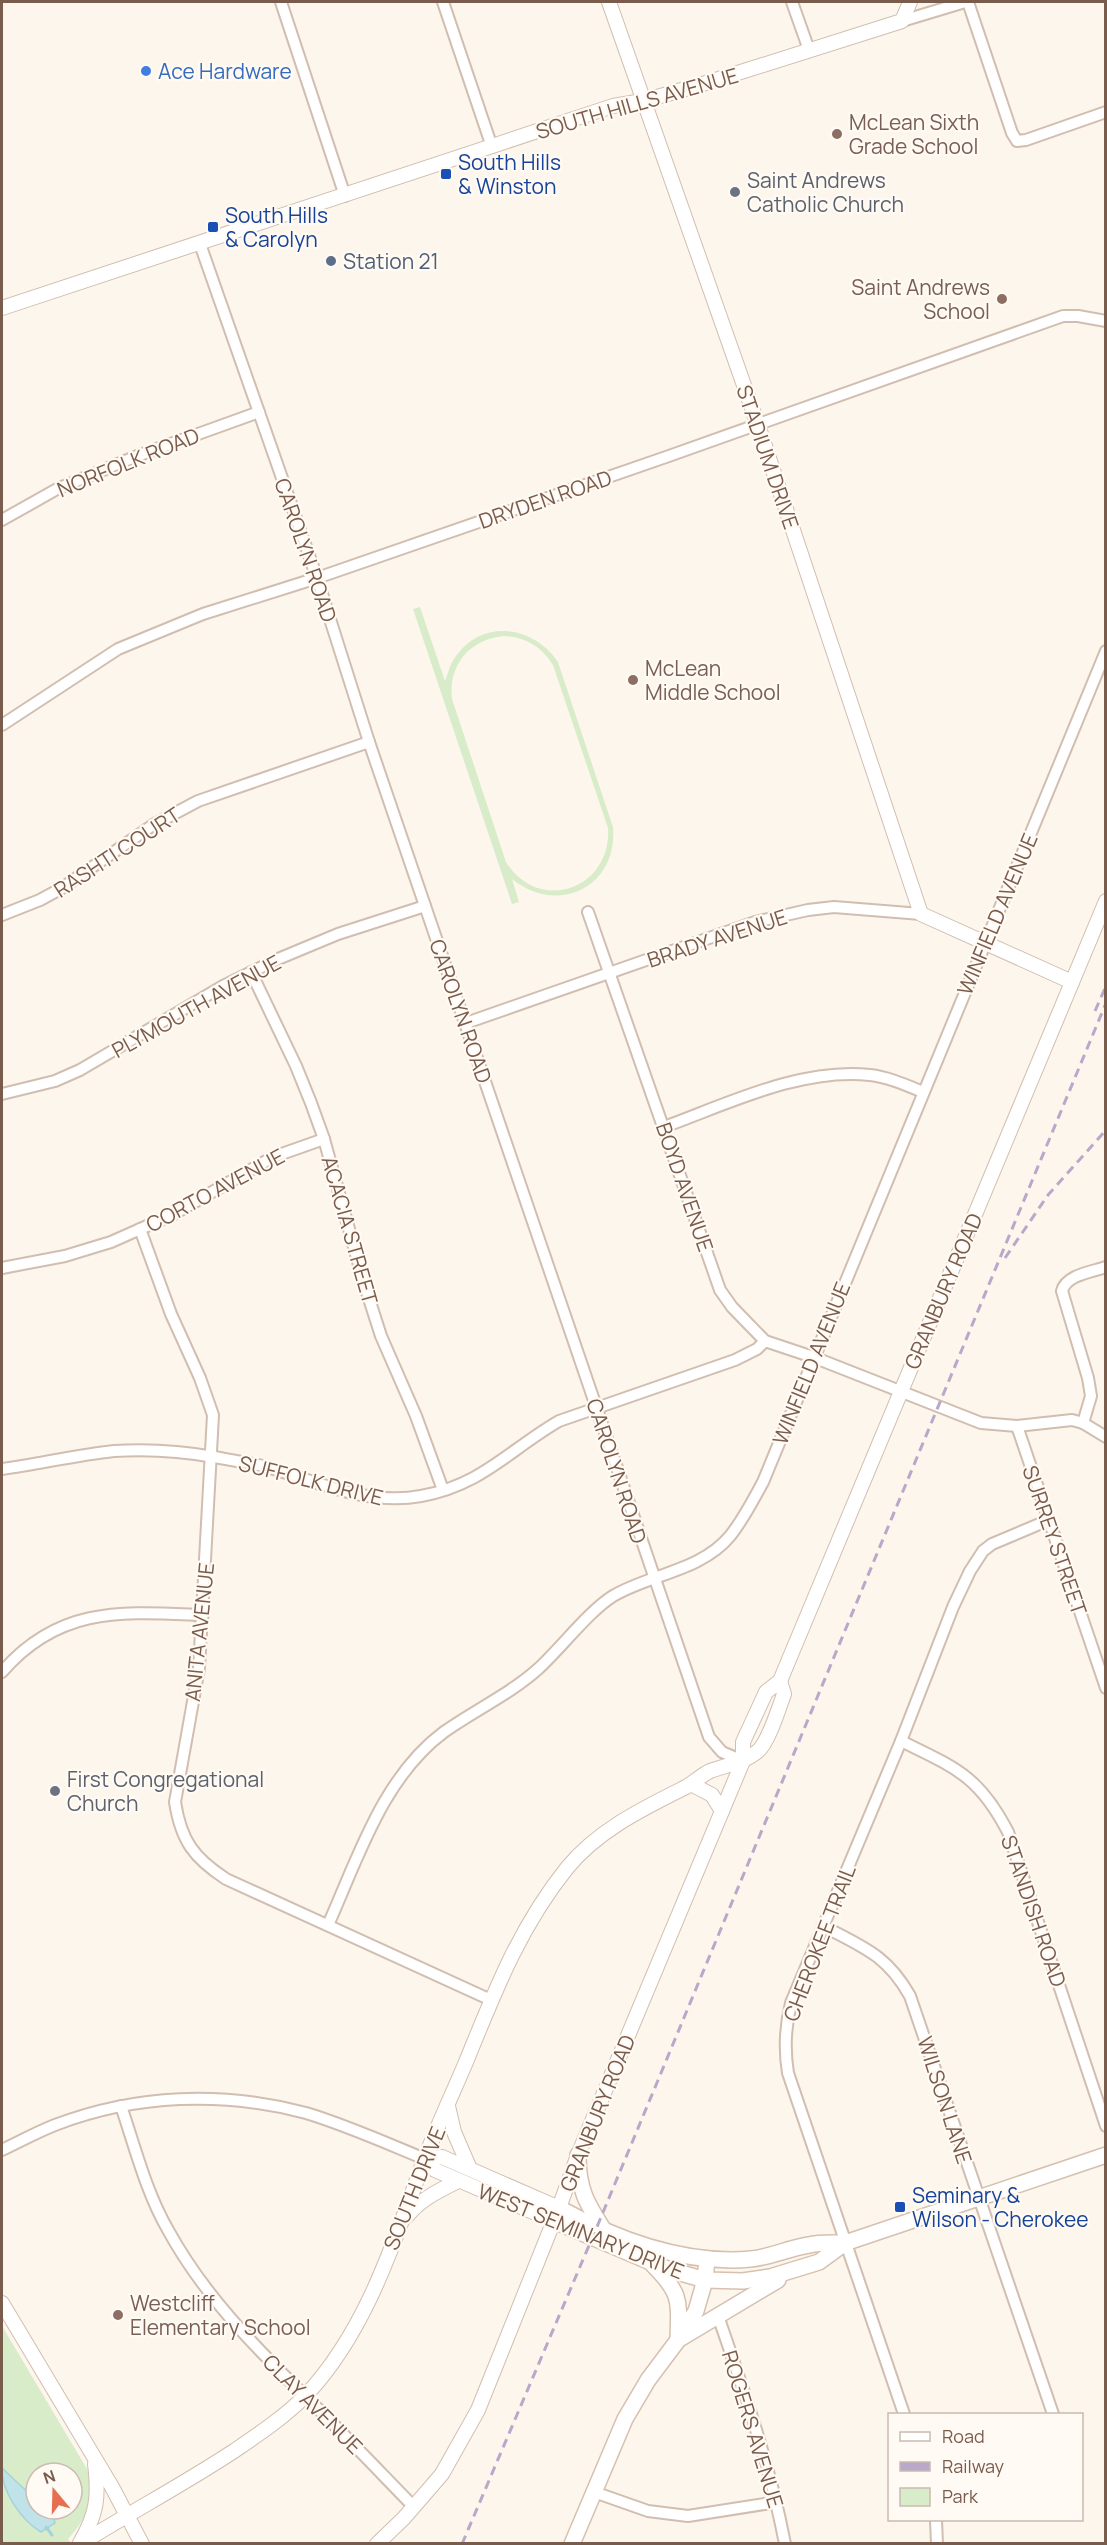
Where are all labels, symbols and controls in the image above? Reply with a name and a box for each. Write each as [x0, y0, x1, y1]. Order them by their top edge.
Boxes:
place label: Ace Hardware [158, 57, 292, 85]
street label: SOUTH HILLS AVENUE [532, 61, 742, 145]
marker: Ace Hardware [139, 64, 153, 78]
place label: McLean Sixth Grade School [849, 108, 979, 160]
marker: McLean Sixth Grade School [830, 127, 844, 141]
place label: South Hills & Winston [458, 148, 561, 200]
place label: Saint Andrews Catholic Church [747, 166, 904, 218]
marker: South Hills & Winston [439, 167, 453, 181]
marker: Saint Andrews Catholic Church [728, 185, 742, 199]
place label: South Hills & Carolyn [225, 201, 328, 253]
marker: South Hills & Carolyn [206, 220, 220, 234]
place label: Station 21 [343, 247, 439, 275]
marker: Station 21 [324, 254, 338, 268]
place label: Saint Andrews School [851, 273, 990, 325]
marker: Saint Andrews School [995, 292, 1009, 306]
street label: STADIUM DRIVE [730, 381, 806, 533]
street label: NORFOLK ROAD [53, 421, 203, 503]
street label: DRYDEN ROAD [475, 463, 615, 535]
street label: CAROLYN ROAD [268, 474, 344, 626]
place label: McLean Middle School [645, 654, 781, 706]
marker: McLean Middle School [626, 673, 640, 687]
street label: RASHTI COURT [48, 800, 186, 903]
street label: WINFIELD AVENUE [950, 829, 1044, 999]
street label: BRADY AVENUE [643, 902, 791, 974]
street label: CAROLYN ROAD [423, 935, 499, 1087]
street label: PLYMOUTH AVENUE [106, 948, 286, 1064]
street label: BOYD AVENUE [650, 1119, 720, 1255]
street label: CORTO AVENUE [141, 1142, 289, 1238]
street label: ACACIA STREET [315, 1153, 385, 1308]
street label: GRANBURY ROAD [898, 1209, 988, 1373]
street label: WINFIELD AVENUE [766, 1278, 856, 1448]
street label: CAROLYN ROAD [580, 1395, 654, 1547]
street label: SUFFOLK DRIVE [236, 1449, 386, 1511]
street label: SURREY STREET [1016, 1462, 1094, 1619]
street label: ANITA AVENUE [178, 1561, 220, 1703]
place label: First Congregational Church [67, 1765, 264, 1817]
marker: First Congregational Church [48, 1784, 62, 1798]
street label: STANDISH ROAD [995, 1831, 1073, 1991]
street label: CHEROKEE TRAIL [776, 1861, 862, 2025]
street label: GRANBURY ROAD [553, 2030, 641, 2196]
street label: WILSON LANE [911, 2033, 979, 2167]
street label: SOUTH DRIVE [377, 2122, 451, 2254]
street label: WEST SEMINARY DRIVE [474, 2177, 688, 2285]
place label: Seminary & Wilson - Cherokee [912, 2181, 1088, 2233]
marker: Seminary & Wilson - Cherokee [893, 2200, 907, 2214]
place label: Westcliff Elementary School [130, 2289, 311, 2341]
marker: Westcliff Elementary School [111, 2308, 125, 2322]
street label: ROGERS AVENUE [716, 2347, 790, 2511]
street label: CLAY AVENUE [257, 2348, 369, 2460]
legend [888, 2413, 1083, 2521]
text: Road [942, 2424, 985, 2448]
text: Railway [942, 2454, 1004, 2478]
north arrow [24, 2461, 84, 2521]
text: N [40, 2465, 58, 2489]
text: Park [942, 2484, 979, 2508]

